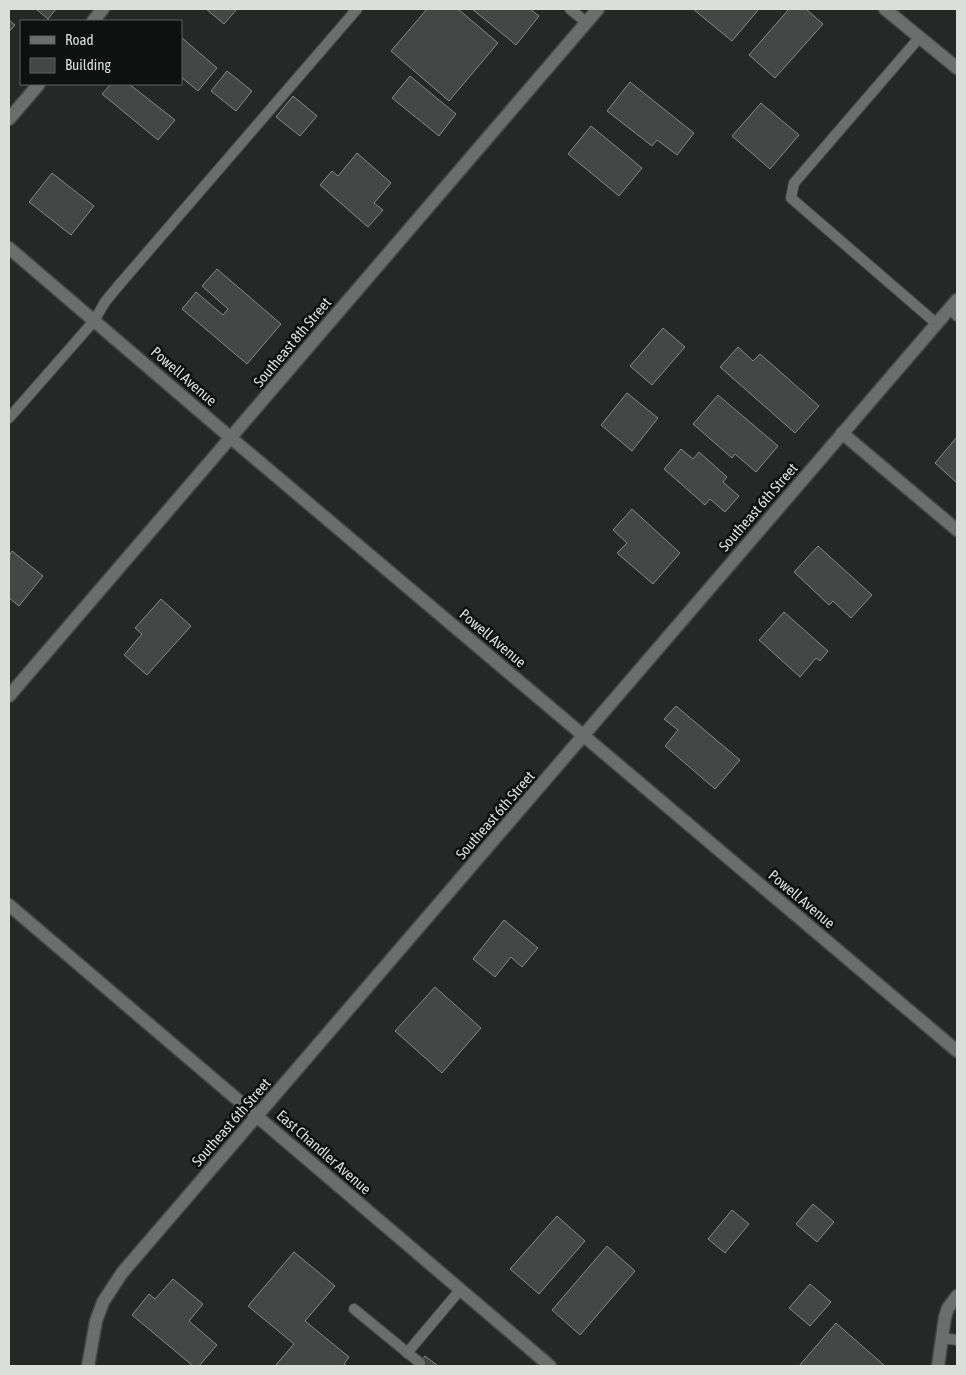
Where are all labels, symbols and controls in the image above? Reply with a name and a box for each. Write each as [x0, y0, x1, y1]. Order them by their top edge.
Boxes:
legend [20, 20, 182, 85]
text: Road [65, 31, 94, 48]
text: Building [65, 56, 111, 73]
street label: Southeast 8th Street [250, 294, 334, 390]
street label: Powell Avenue [148, 343, 220, 409]
street label: Southeast 6th Street [715, 459, 801, 555]
street label: Powell Avenue [456, 605, 530, 671]
street label: Southeast 6th Street [452, 767, 538, 863]
street label: Powell Avenue [765, 866, 839, 932]
street label: Southeast 6th Street [188, 1074, 274, 1170]
street label: East Chandler Avenue [273, 1107, 375, 1198]

